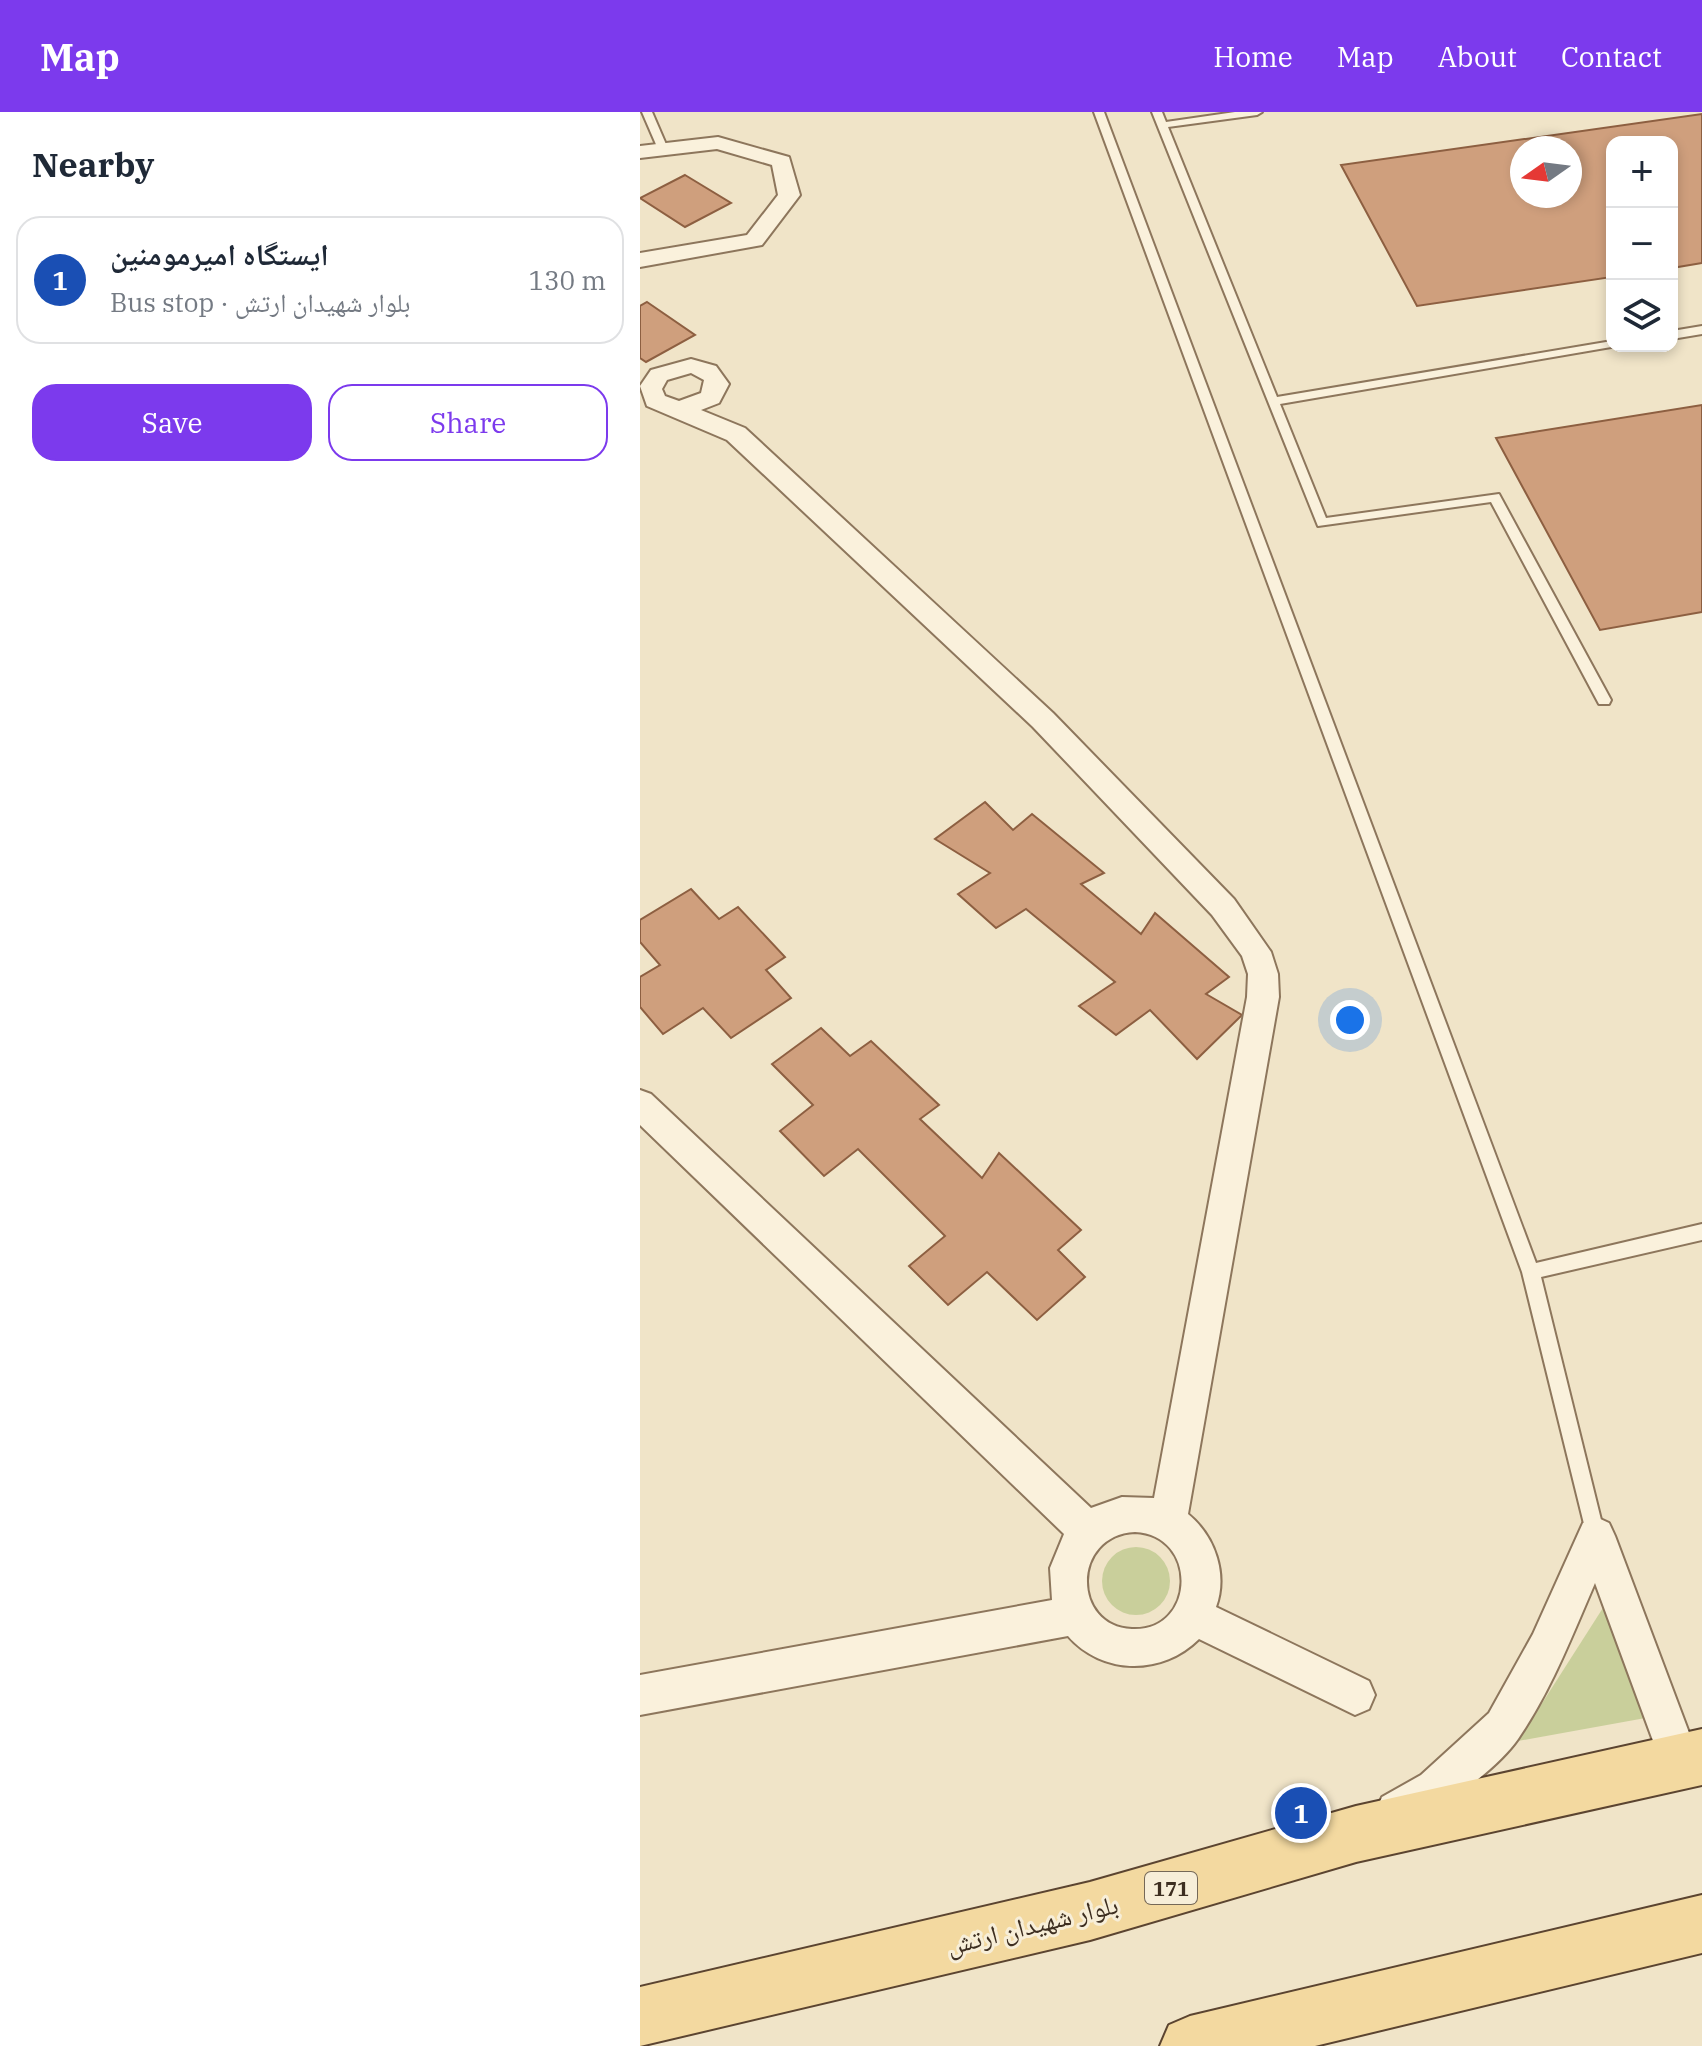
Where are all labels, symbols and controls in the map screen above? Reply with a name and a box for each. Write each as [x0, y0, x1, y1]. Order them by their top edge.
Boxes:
text: Map [40, 32, 120, 81]
text: Home [1213, 38, 1293, 75]
text: Map [1337, 38, 1394, 75]
text: About [1438, 38, 1517, 75]
text: Contact [1561, 38, 1662, 75]
north arrow [1510, 136, 1582, 208]
map controls [1606, 136, 1678, 352]
button: + [1606, 136, 1678, 208]
text: Nearby [32, 142, 154, 186]
button: − [1606, 208, 1678, 280]
text: ایستگاه امیرمومنین [110, 234, 329, 273]
text: 1 [52, 263, 68, 297]
text: 130 m [528, 263, 606, 297]
button: layers [1606, 280, 1678, 352]
text: Bus stop · بلوار شهیدان ارتش [110, 285, 410, 319]
button: Save [32, 384, 312, 461]
button: Share [328, 384, 608, 461]
your location [1330, 1000, 1370, 1040]
pin: 1 [1275, 1783, 1327, 1843]
road number: 171 [1145, 1872, 1197, 1904]
street label: بلوار شهیدان ارتش [943, 1886, 1121, 1962]

